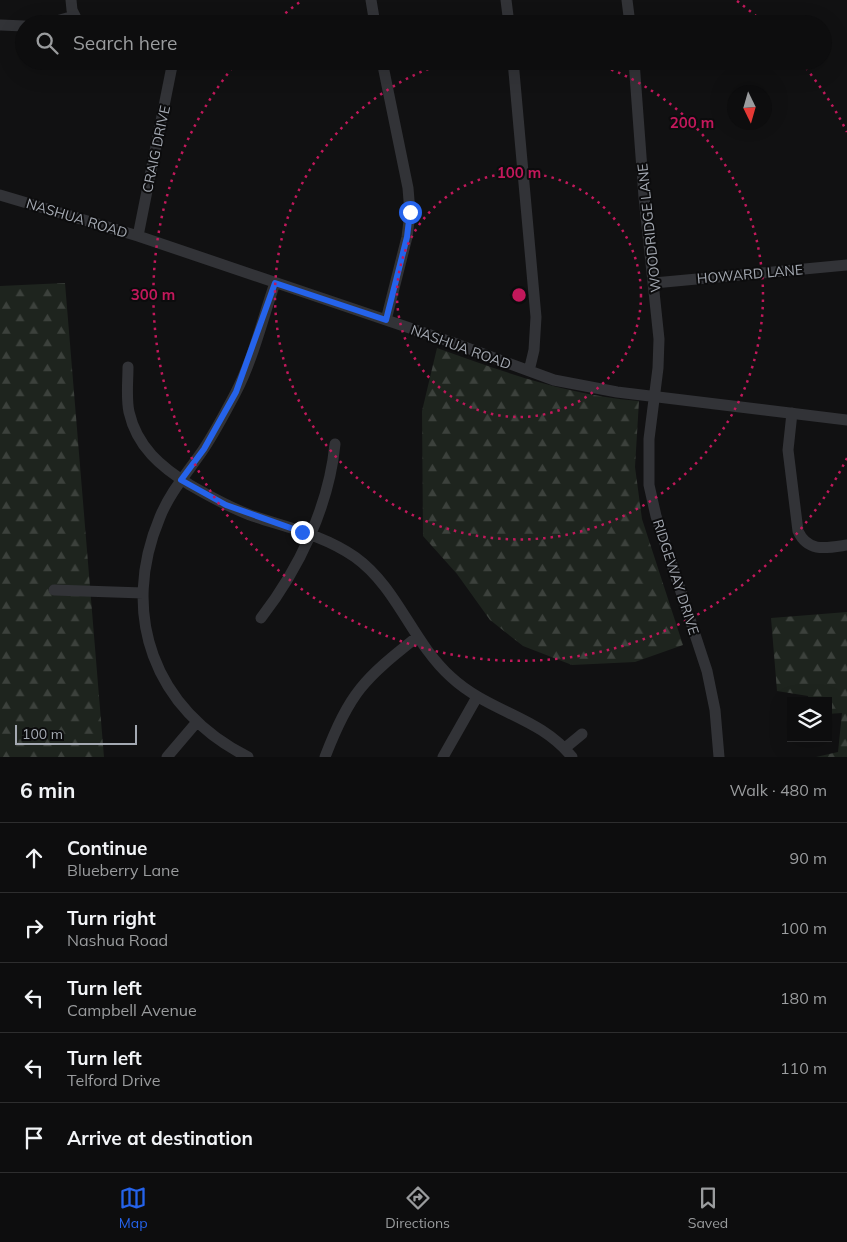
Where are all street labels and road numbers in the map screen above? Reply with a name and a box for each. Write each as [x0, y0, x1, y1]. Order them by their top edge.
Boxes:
street label: CRAIG DRIVE [138, 104, 174, 194]
street label: WOODRIDGE LANE [633, 163, 665, 293]
street label: NASHUA ROAD [24, 194, 130, 242]
street label: HOWARD LANE [696, 260, 804, 288]
street label: NASHUA ROAD [408, 321, 514, 373]
street label: RIDGEWAY DRIVE [649, 517, 703, 637]

